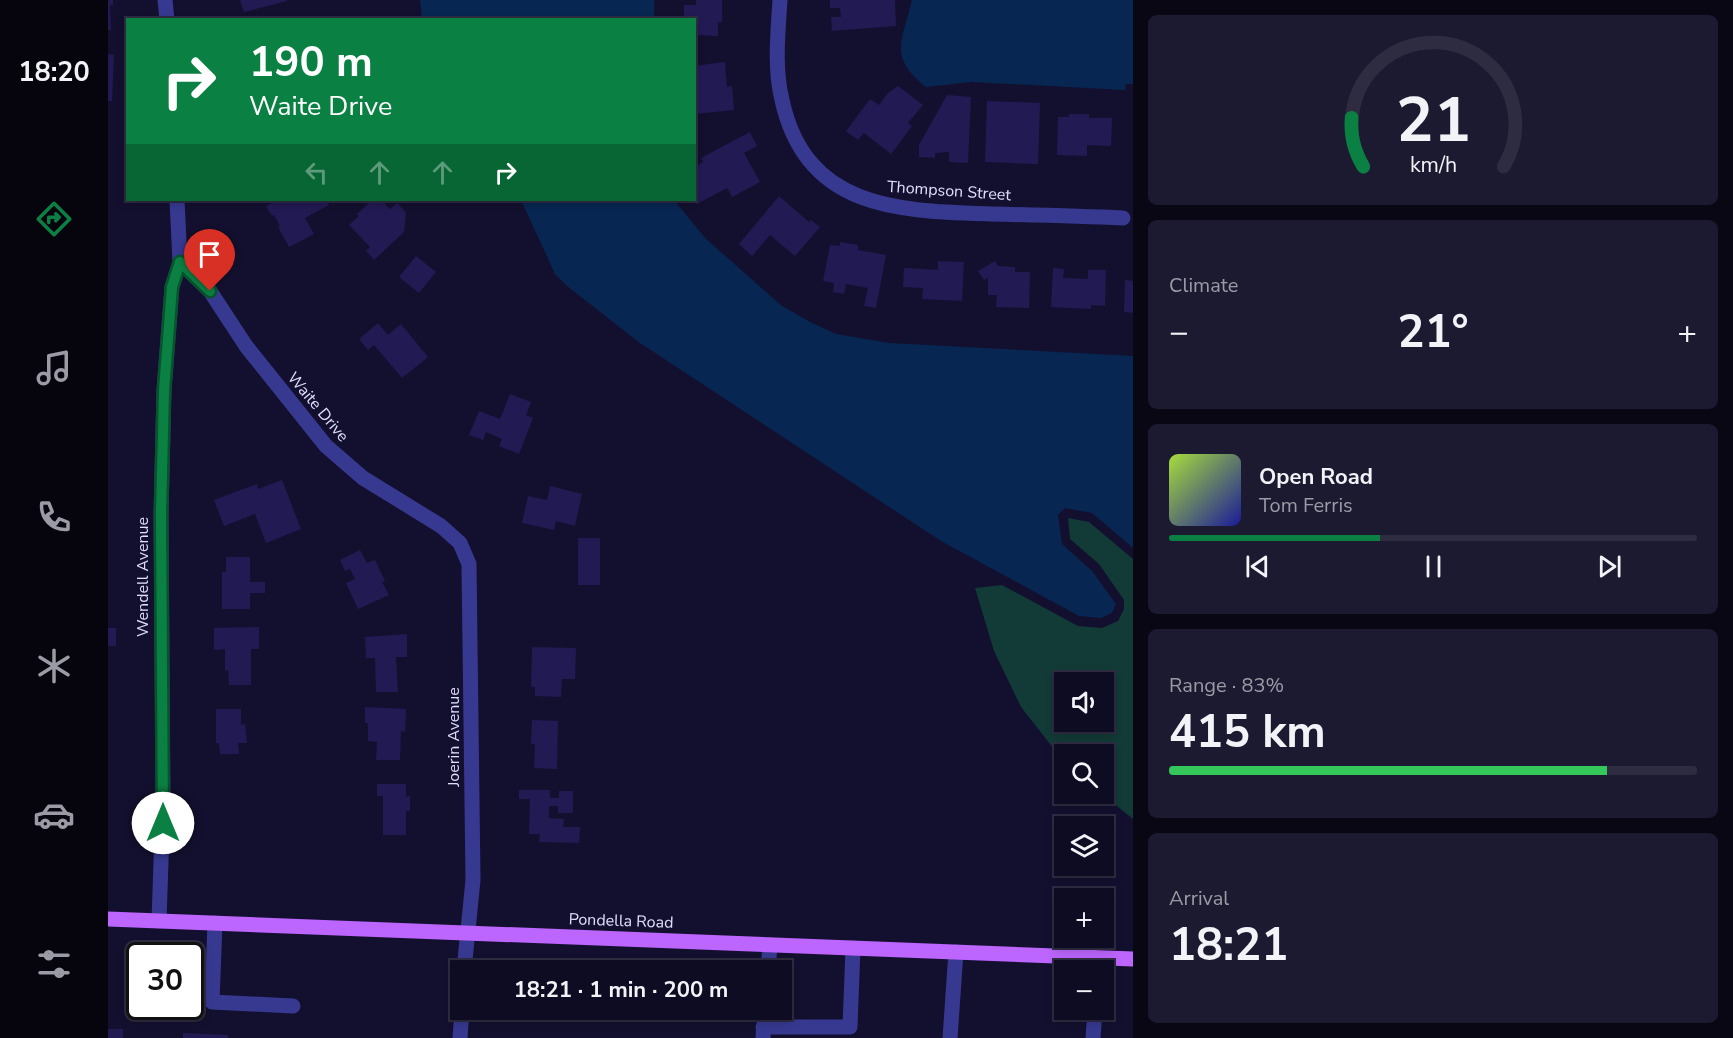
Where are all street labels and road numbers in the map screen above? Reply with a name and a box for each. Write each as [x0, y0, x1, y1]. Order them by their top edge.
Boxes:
street label: Thompson Street [886, 176, 1012, 206]
street label: Waite Drive [282, 367, 354, 447]
street label: Wendell Avenue [132, 517, 154, 637]
street label: Joerin Avenue [443, 687, 465, 788]
street label: Pondella Road [568, 908, 674, 934]

